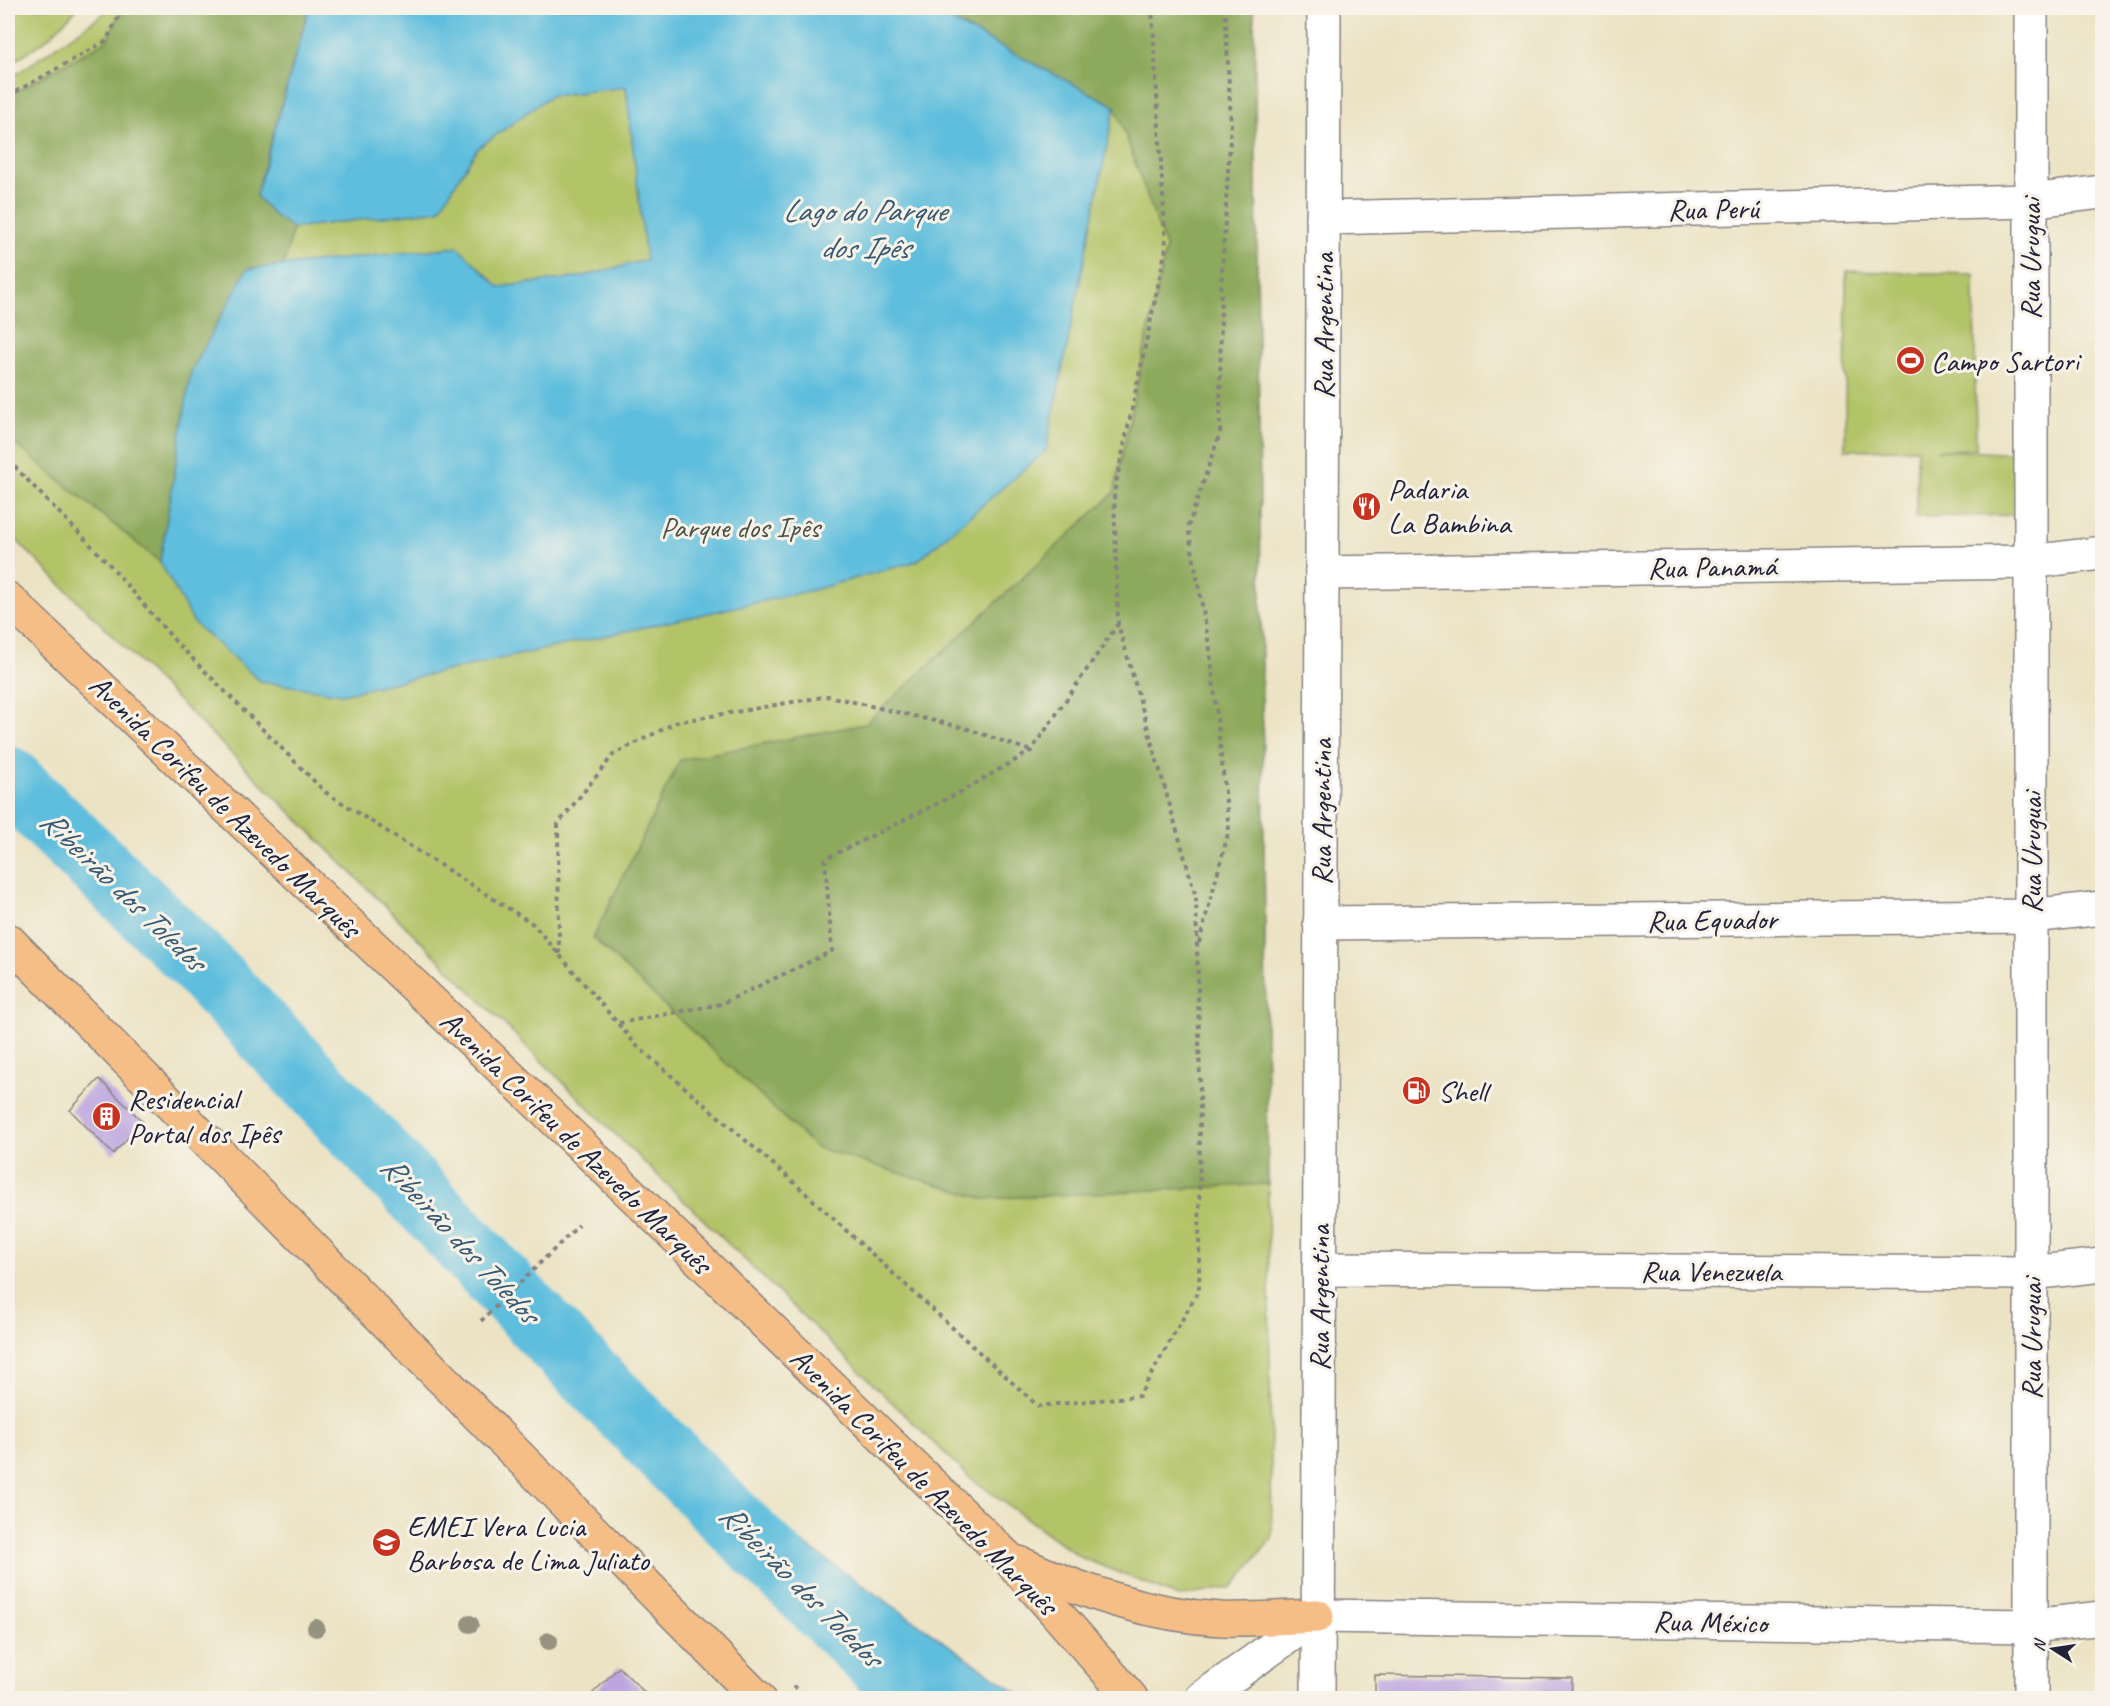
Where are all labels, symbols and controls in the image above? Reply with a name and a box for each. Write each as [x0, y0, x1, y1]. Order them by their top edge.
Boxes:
street label: Rua Perú [1667, 189, 1762, 229]
water label: Lago do Parque dos Ipês [782, 190, 950, 268]
street label: Rua Uruguai [2011, 195, 2049, 320]
street label: Rua Argentina [1304, 251, 1342, 399]
place label: Campo Sartori [1931, 342, 2082, 380]
sports icon: Campo Sartori [1894, 345, 1926, 377]
place label: Padaria La Bambina [1388, 470, 1512, 542]
restaurant icon: Padaria La Bambina [1351, 490, 1383, 522]
park label: Parque dos Ipês [660, 508, 822, 546]
street label: Rua Panamá [1647, 547, 1780, 587]
street label: Avenida Corifeu de Azevedo Marquês [81, 666, 371, 948]
street label: Rua Argentina [1302, 737, 1340, 885]
street label: Rua Uruguai [2012, 789, 2050, 914]
water label: Ribeirão dos Toledos [32, 801, 218, 983]
street label: Rua Equador [1647, 900, 1780, 940]
street label: Avenida Corifeu de Azevedo Marquês [432, 1002, 722, 1284]
place label: Shell [1438, 1072, 1492, 1110]
fuel station icon: Shell [1401, 1075, 1433, 1107]
place label: Residencial Portal dos Ipês [128, 1080, 283, 1152]
building icon: Residencial Portal dos Ipês [91, 1100, 123, 1132]
water label: Ribeirão dos Toledos [372, 1147, 552, 1335]
street label: Rua Argentina [1300, 1223, 1338, 1371]
street label: Rua Venezuela [1641, 1252, 1783, 1290]
street label: Rua Uruguai [2012, 1275, 2050, 1400]
street label: Avenida Corifeu de Azevedo Marquês [782, 1339, 1068, 1625]
water label: Ribeirão dos Toledos [711, 1495, 895, 1679]
place label: EMEI Vera Lucia Barbosa de Lima Juliato [407, 1507, 650, 1579]
school or university icon: EMEI Vera Lucia Barbosa de Lima Juliato [370, 1527, 402, 1559]
street label: Rua México [1653, 1602, 1771, 1642]
north arrow [2023, 1619, 2083, 1679]
text: N [2028, 1636, 2051, 1653]

